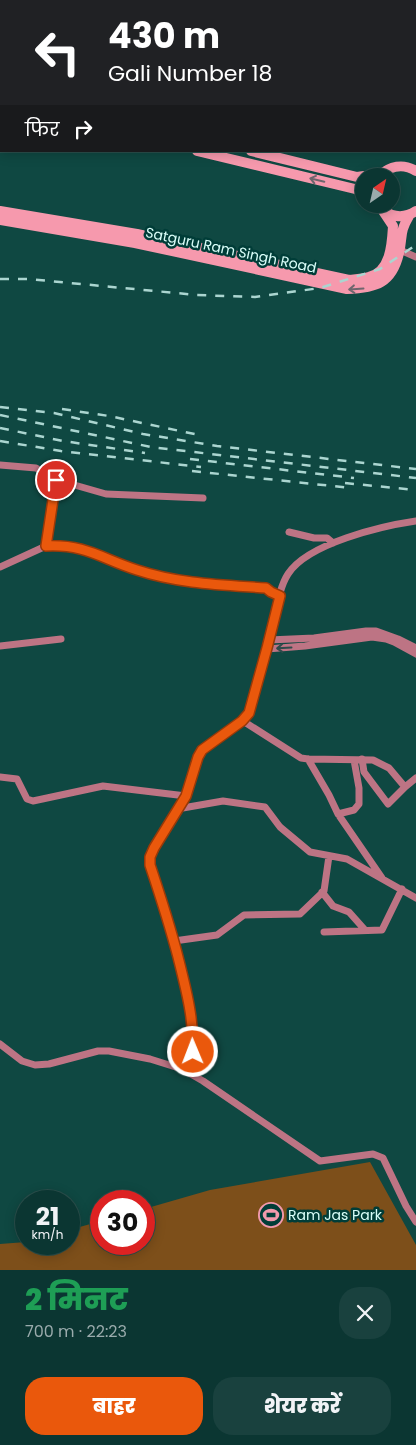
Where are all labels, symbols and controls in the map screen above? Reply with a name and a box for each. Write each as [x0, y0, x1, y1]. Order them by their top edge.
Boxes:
text: 430 m [108, 11, 220, 60]
icon: left [25, 20, 90, 85]
text: Gali Number 18 [108, 58, 272, 89]
icon: right [69, 115, 97, 143]
text: फिर [25, 116, 59, 143]
north arrow [355, 168, 400, 212]
map controls [355, 168, 400, 213]
one-way arrow [310, 175, 326, 184]
street label: Satguru Ram Singh Road [144, 222, 318, 278]
one-way arrow [348, 284, 364, 293]
pin [35, 459, 77, 501]
icon: arrive [42, 466, 70, 494]
one-way arrow [277, 643, 293, 652]
position arrow [166, 1025, 218, 1077]
speed limit sign: 30 [90, 1190, 155, 1255]
text: 21 [36, 1199, 59, 1234]
sports icon: Ram Jas Park [258, 1202, 284, 1228]
place label: Ram Jas Park [288, 1205, 383, 1225]
text: km/h [32, 1226, 63, 1243]
text: 2 मिनट [25, 1278, 128, 1321]
button: close [339, 1287, 391, 1339]
text: 700 m · 22:23 [25, 1320, 127, 1343]
button: बाहर [25, 1377, 203, 1435]
button: शेयर करें [213, 1377, 391, 1435]

